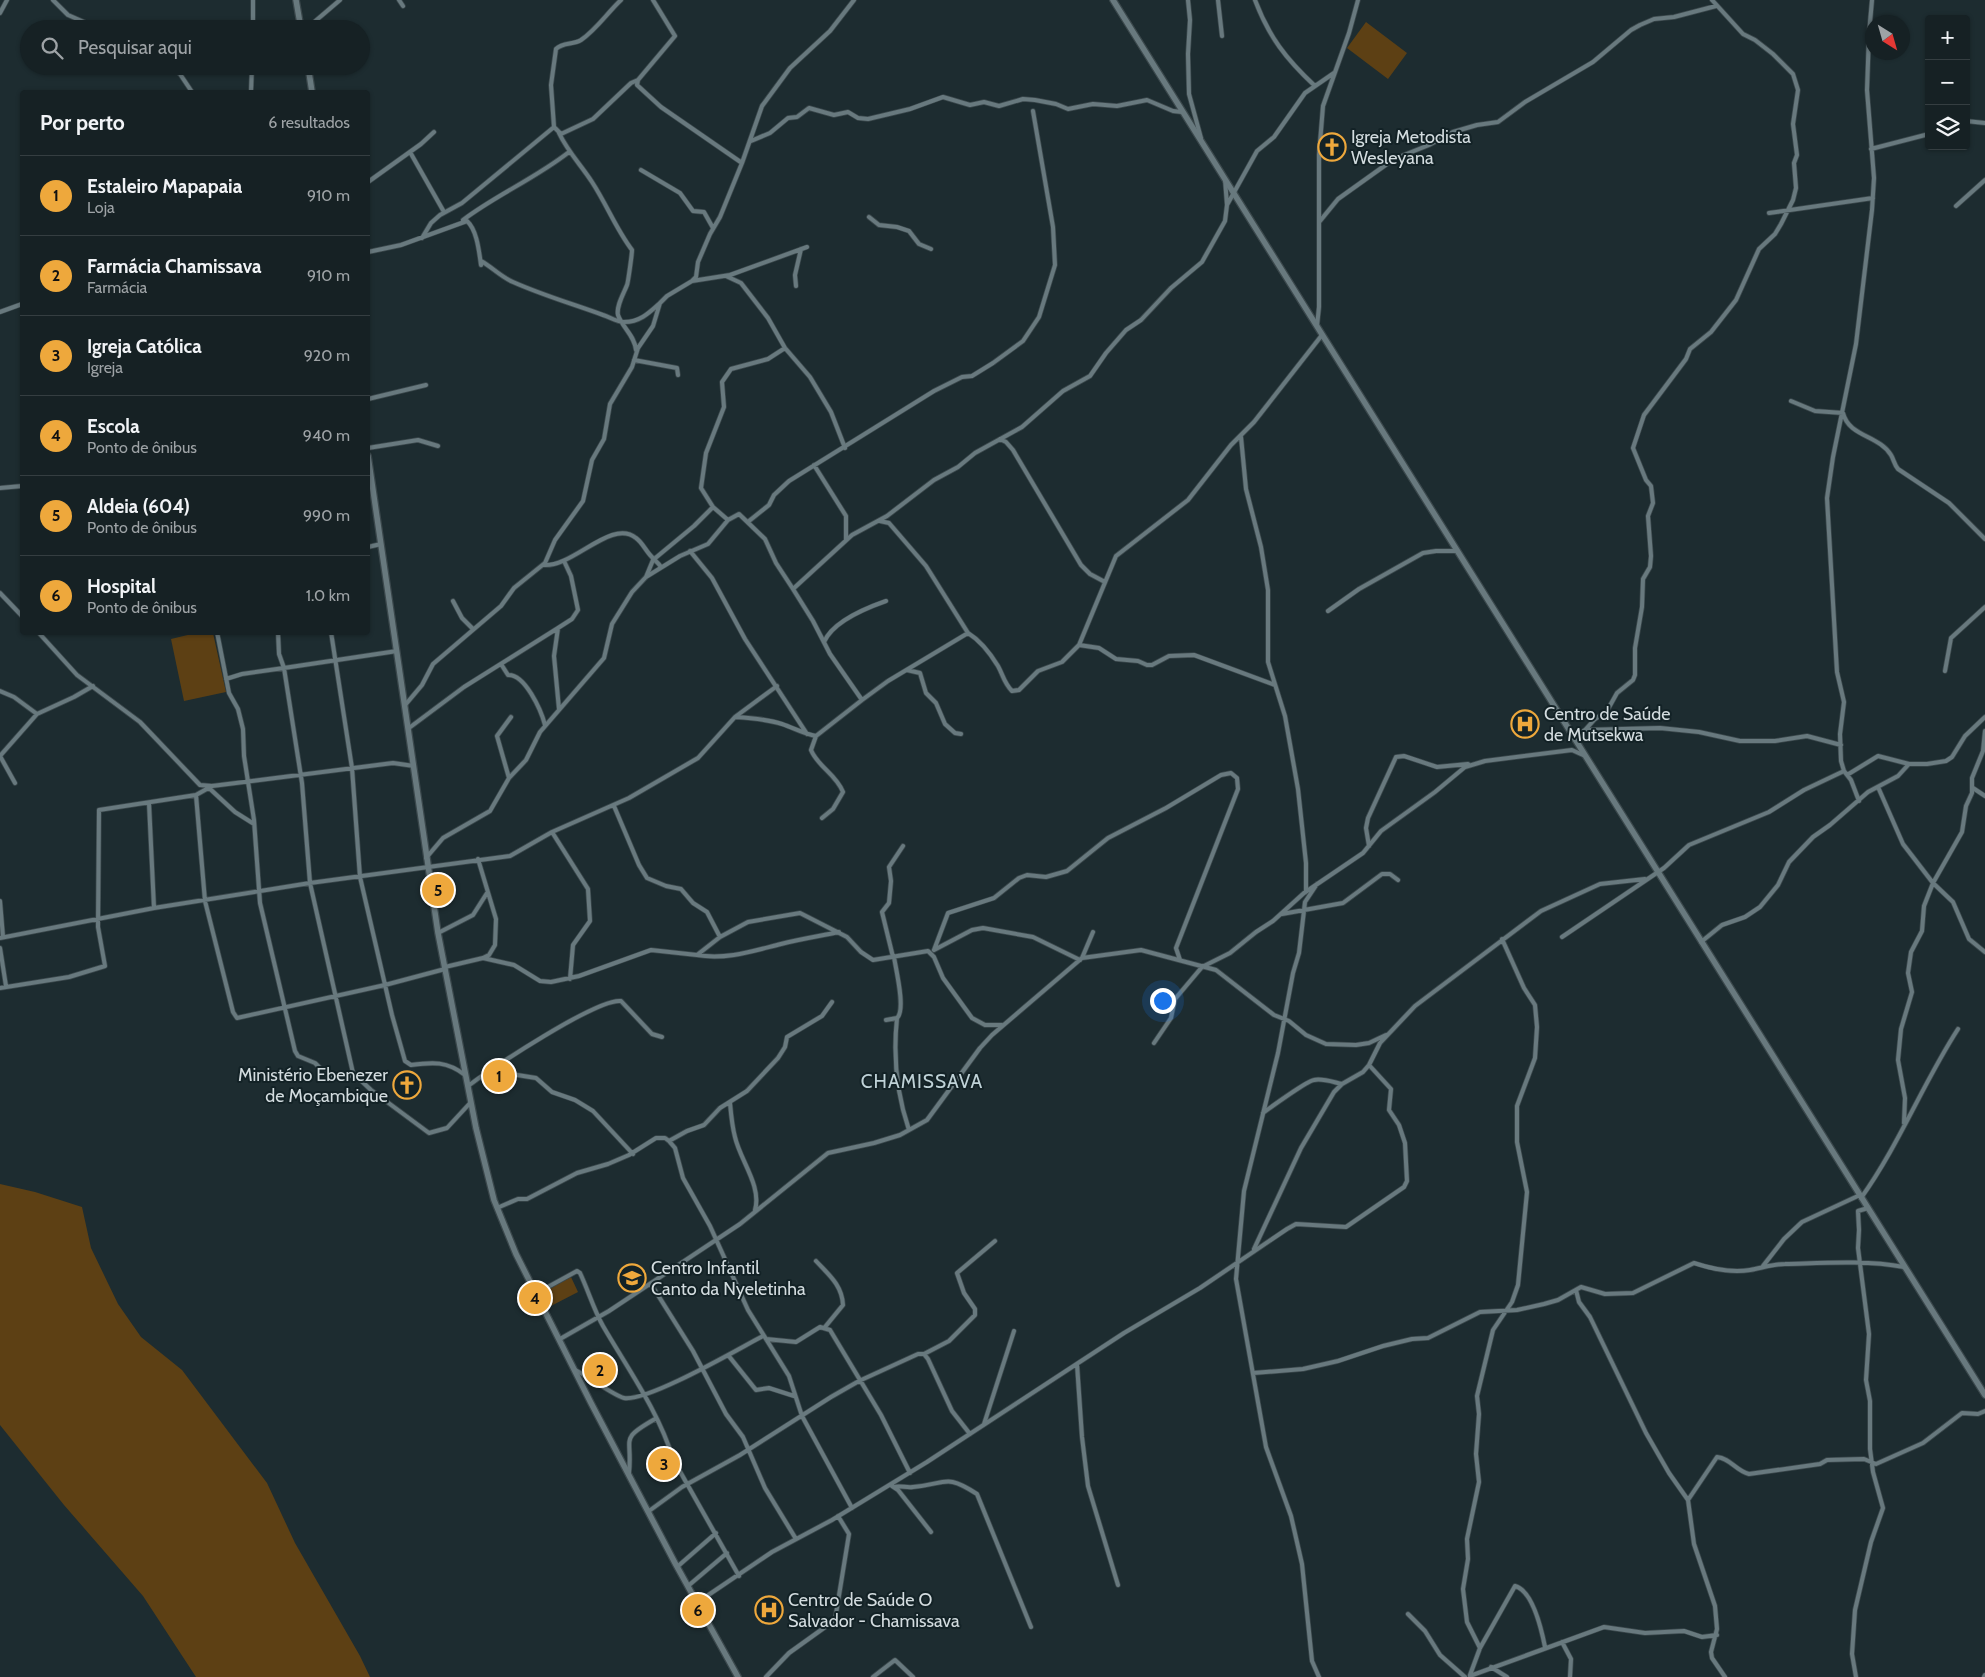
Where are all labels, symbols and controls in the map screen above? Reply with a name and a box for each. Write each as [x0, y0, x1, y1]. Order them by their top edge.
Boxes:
north arrow [1865, 15, 1910, 60]
map controls [1925, 15, 1970, 150]
button: + [1925, 15, 1970, 60]
search box [20, 20, 370, 75]
icon: search [38, 34, 66, 62]
text: Pesquisar aqui [78, 36, 192, 59]
button: − [1925, 60, 1970, 105]
button: layers [1925, 105, 1970, 150]
text: Por perto [40, 110, 125, 135]
text: 6 resultados [268, 113, 350, 132]
place label: Igreja Metodista Wesleyana [1351, 126, 1471, 169]
church icon: Igreja Metodista Wesleyana [1317, 132, 1347, 162]
text: Estaleiro Mapapaia [87, 175, 242, 198]
text: 1 [53, 186, 59, 205]
text: 910 m [307, 186, 350, 205]
text: Loja [87, 198, 115, 217]
text: Farmácia Chamissava [87, 255, 261, 278]
text: 2 [52, 266, 60, 285]
text: 910 m [307, 266, 350, 285]
text: Farmácia [87, 278, 147, 297]
text: Igreja Católica [87, 335, 202, 358]
text: 3 [52, 346, 60, 365]
text: 920 m [304, 346, 350, 365]
text: Igreja [87, 358, 123, 377]
text: Escola [87, 415, 140, 438]
text: 4 [51, 426, 61, 445]
text: 940 m [303, 426, 350, 445]
text: Ponto de ônibus [87, 438, 197, 457]
text: Aldeia (604) [87, 495, 190, 518]
text: 5 [52, 506, 60, 525]
text: 990 m [303, 506, 350, 525]
text: Ponto de ônibus [87, 518, 197, 537]
text: Hospital [87, 575, 156, 598]
text: 6 [52, 586, 61, 605]
text: 1.0 km [306, 586, 350, 605]
text: Ponto de ônibus [87, 598, 197, 617]
place label: Centro de Saúde de Mutsekwa [1544, 703, 1671, 746]
hospital icon: Centro de Saúde de Mutsekwa [1510, 709, 1540, 739]
pin: 5 [422, 871, 454, 909]
your location [1150, 988, 1176, 1014]
pin: 1 [483, 1057, 515, 1095]
place label: Ministério Ebenezer de Moçambique [238, 1064, 388, 1107]
church icon: Ministério Ebenezer de Moçambique [392, 1070, 422, 1100]
district label: CHAMISSAVA [861, 1070, 983, 1093]
place label: Centro Infantil Canto da Nyeletinha [651, 1257, 806, 1300]
school or university icon: Centro Infantil Canto da Nyeletinha [617, 1263, 647, 1293]
pin: 4 [519, 1279, 551, 1317]
pin: 2 [584, 1351, 616, 1389]
pin: 3 [648, 1445, 680, 1483]
place label: Centro de Saúde O Salvador - Chamissava [788, 1589, 960, 1632]
pin: 6 [682, 1591, 714, 1629]
hospital icon: Centro de Saúde O Salvador - Chamissava [754, 1595, 784, 1625]

